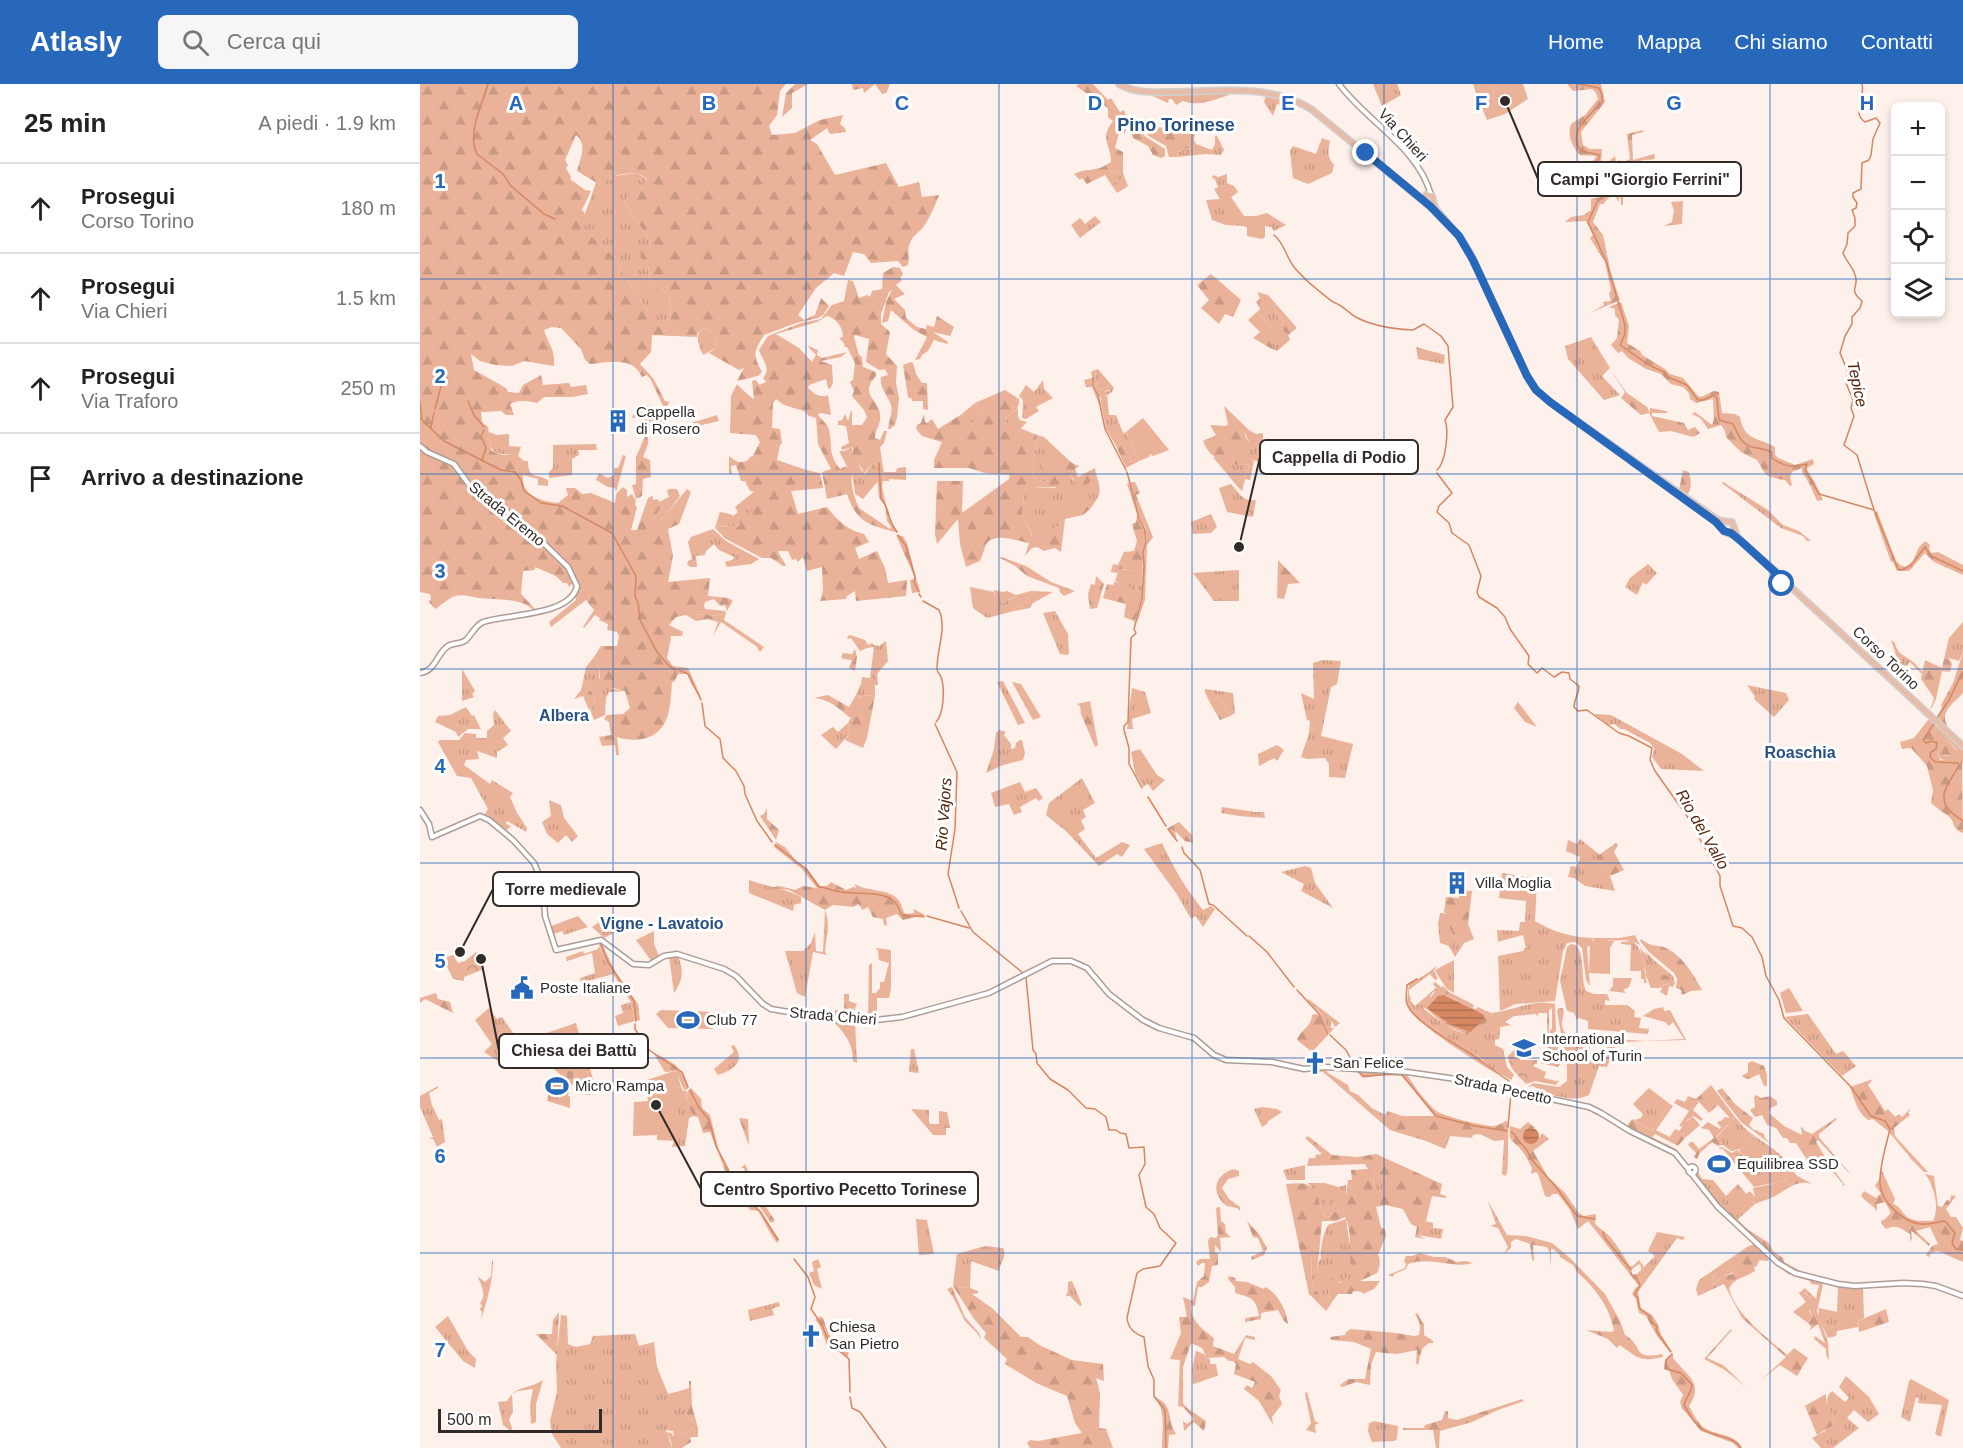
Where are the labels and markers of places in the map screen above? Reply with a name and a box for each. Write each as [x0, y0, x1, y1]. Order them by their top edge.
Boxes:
callout: Campi "Giorgio Ferrini" [1538, 162, 1741, 196]
place label: Cappella di Rosero [636, 403, 700, 437]
building icon: Cappella di Rosero [605, 408, 631, 434]
callout: Cappella di Podio [1260, 440, 1418, 474]
building icon: Villa Moglia [1444, 870, 1470, 896]
callout: Torre medievale [493, 872, 639, 906]
place label: Villa Moglia [1475, 874, 1552, 891]
public building icon: Poste Italiane [509, 975, 535, 1001]
place label: Poste Italiane [540, 979, 631, 996]
sports icon: Club 77 [675, 1007, 701, 1033]
place label: Club 77 [706, 1011, 758, 1028]
place label: International School of Turin [1542, 1030, 1642, 1064]
callout: Chiesa dei Battù [499, 1034, 648, 1068]
school or university icon: International School of Turin [1511, 1035, 1537, 1061]
church icon: San Felice [1302, 1050, 1328, 1076]
place label: San Felice [1333, 1054, 1404, 1071]
sports icon: Micro Rampa [544, 1073, 570, 1099]
place label: Micro Rampa [575, 1077, 665, 1094]
sports icon: Equilibrea SSD [1706, 1151, 1732, 1177]
place label: Equilibrea SSD [1737, 1155, 1839, 1172]
callout: Centro Sportivo Pecetto Torinese [701, 1172, 978, 1206]
place label: Chiesa San Pietro [829, 1318, 899, 1352]
church icon: Chiesa San Pietro [798, 1323, 824, 1349]

